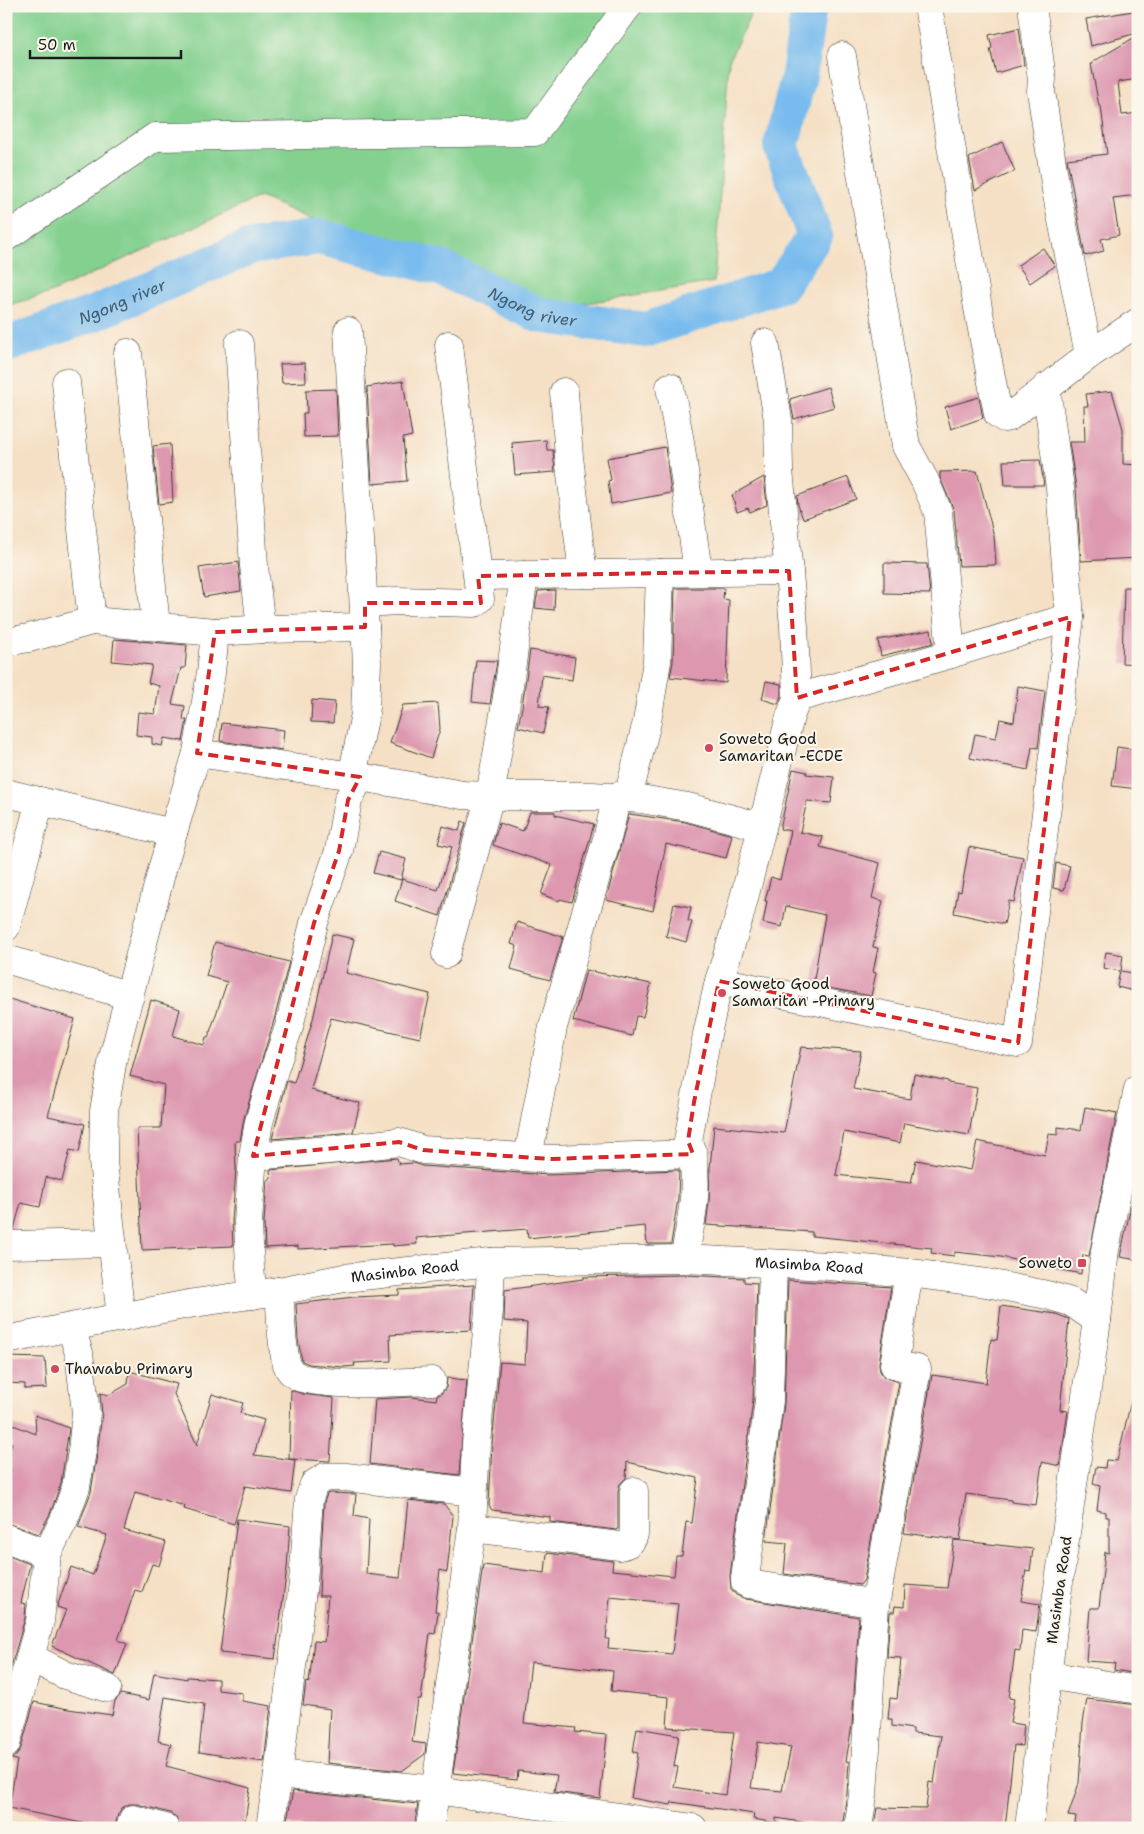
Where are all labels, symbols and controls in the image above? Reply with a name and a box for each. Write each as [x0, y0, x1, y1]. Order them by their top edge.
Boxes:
scale bar [30, 28, 181, 60]
text: 50 m [38, 35, 76, 55]
water label: Ngong river [76, 274, 170, 329]
water label: Ngong river [485, 282, 579, 331]
place label: Soweto Good Samaritan -ECDE [719, 729, 843, 766]
marker: Soweto Good Samaritan -ECDE [703, 742, 715, 754]
place label: Soweto Good Samaritan -Primary [732, 974, 875, 1011]
marker: Soweto Good Samaritan -Primary [716, 987, 728, 999]
street label: Masimba Road [754, 1252, 865, 1279]
place label: Soweto [1019, 1253, 1072, 1273]
street label: Masimba Road [350, 1255, 460, 1287]
marker: Soweto [1076, 1257, 1088, 1269]
place label: Thawabu Primary [65, 1359, 193, 1379]
marker: Thawabu Primary [49, 1363, 61, 1375]
street label: Masimba Road [1042, 1534, 1077, 1645]

